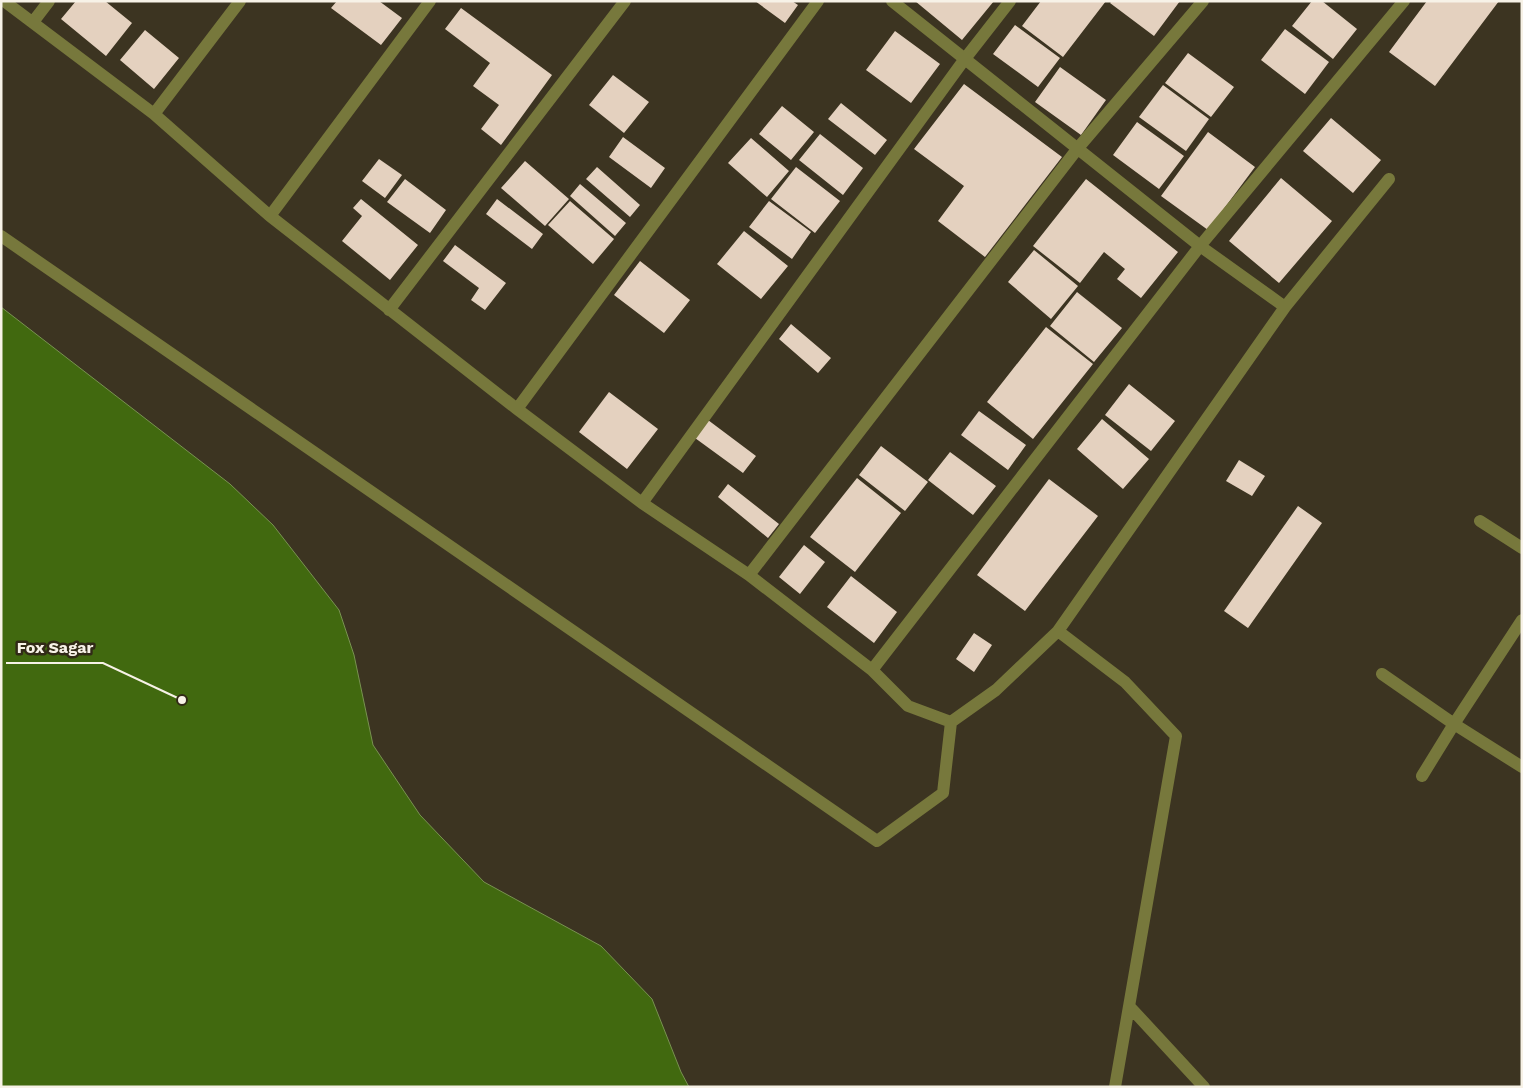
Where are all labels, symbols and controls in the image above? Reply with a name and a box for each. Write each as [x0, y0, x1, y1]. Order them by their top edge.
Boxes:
callout: Fox Sagar [6, 632, 103, 663]
text: Fox Sagar [17, 638, 93, 657]

